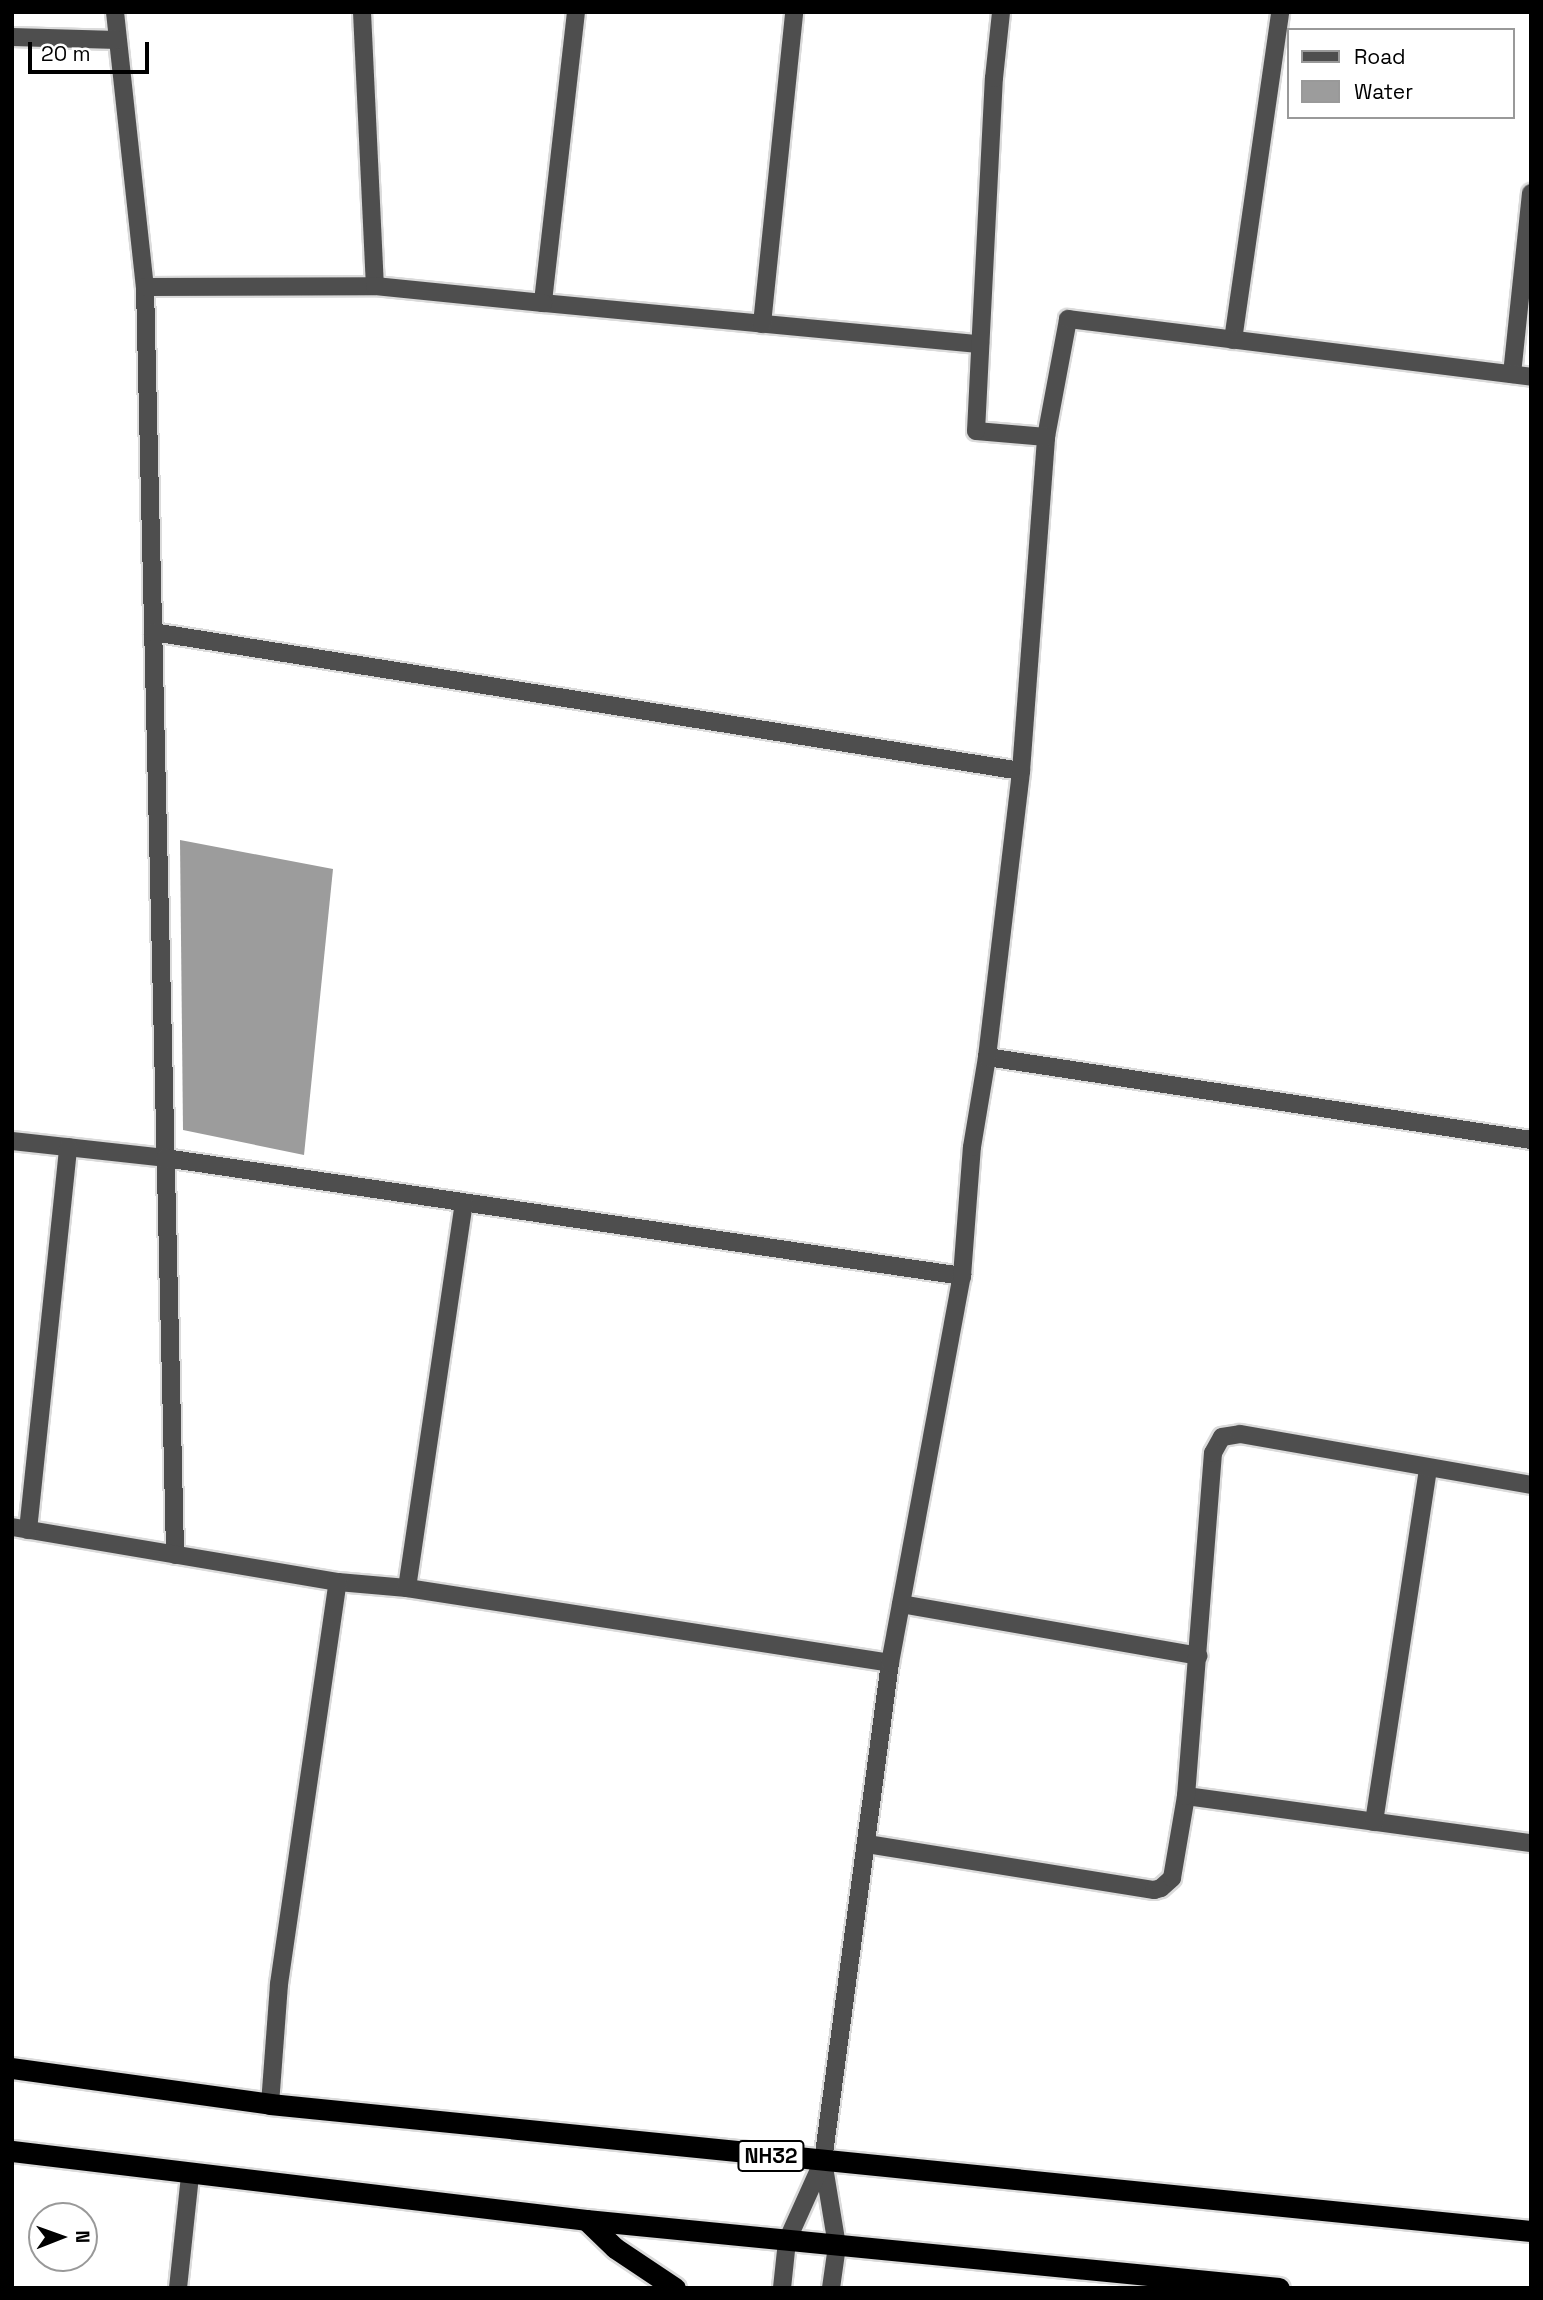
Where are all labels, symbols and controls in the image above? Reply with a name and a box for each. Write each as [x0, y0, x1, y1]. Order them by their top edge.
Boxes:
scale bar [32, 28, 152, 72]
legend [1288, 28, 1515, 119]
text: 20 m [41, 40, 91, 67]
text: Road [1354, 43, 1406, 70]
text: Water [1354, 78, 1413, 105]
road number: NH32 [736, 2138, 806, 2174]
north arrow [28, 2202, 98, 2272]
text: N [70, 2230, 95, 2243]

